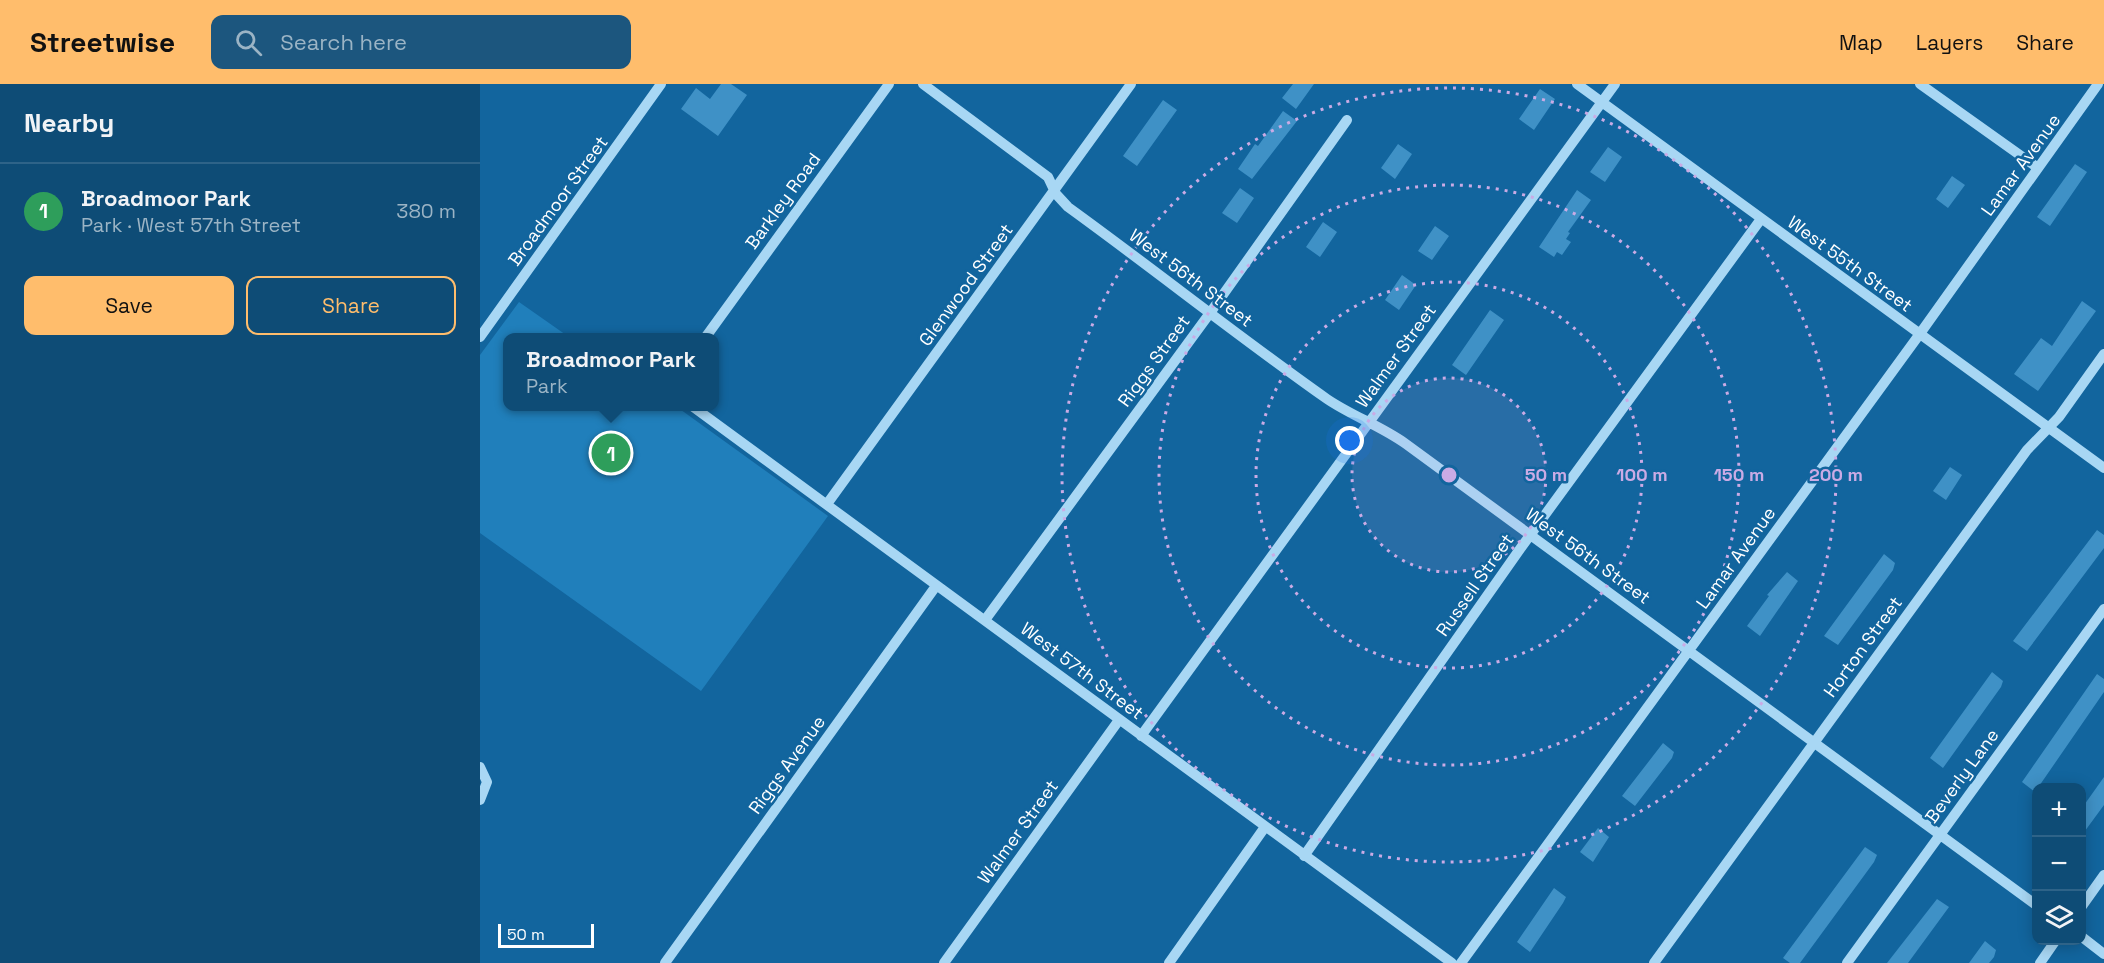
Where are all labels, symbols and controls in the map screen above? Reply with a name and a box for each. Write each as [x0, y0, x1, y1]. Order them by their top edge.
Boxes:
search box [211, 15, 631, 69]
text: Streetwise [30, 24, 175, 60]
icon: search [232, 26, 265, 59]
text: Search here [280, 28, 407, 56]
text: Map [1839, 29, 1883, 56]
text: Layers [1916, 29, 1983, 56]
text: Share [2016, 29, 2074, 56]
text: Nearby [24, 106, 114, 140]
street label: Lamar Avenue [1976, 109, 2065, 220]
street label: Broadmoor Street [503, 131, 613, 270]
street label: Barkley Road [740, 148, 825, 253]
text: Broadmoor Park [81, 184, 251, 212]
text: 1 [39, 198, 48, 224]
text: 380 m [396, 198, 456, 224]
street label: West 55th Street [1783, 211, 1917, 317]
text: Park · West 57th Street [81, 212, 301, 238]
street label: Glenwood Street [913, 219, 1018, 350]
street label: West 56th Street [1125, 224, 1258, 332]
button: Save [24, 276, 234, 335]
button: Share [246, 276, 456, 335]
street label: Walmer Street [1350, 299, 1441, 412]
street label: Riggs Street [1113, 310, 1195, 411]
popup [503, 333, 719, 411]
text: Broadmoor Park [526, 345, 696, 373]
text: Park [526, 373, 568, 399]
your location [1335, 426, 1364, 455]
pin: 1 [592, 430, 630, 476]
text: 50 m [1525, 463, 1567, 486]
text: 100 m [1616, 463, 1668, 486]
text: 150 m [1714, 463, 1764, 486]
text: 200 m [1809, 463, 1863, 486]
centre of rings [1439, 465, 1459, 485]
street label: West 56th Street [1521, 502, 1655, 609]
street label: Lamar Avenue [1691, 502, 1780, 613]
street label: Russell Street [1431, 529, 1519, 641]
street label: Horton Street [1818, 592, 1907, 702]
street label: West 57th Street [1016, 617, 1148, 724]
street label: Riggs Avenue [743, 711, 830, 819]
street label: Beverly Lane [1920, 724, 2003, 827]
street label: Walmer Street [972, 775, 1063, 888]
map controls [2032, 783, 2086, 945]
button: + [2032, 783, 2086, 837]
button: − [2032, 837, 2086, 891]
button: layers [2032, 891, 2086, 945]
scale bar [498, 921, 594, 948]
text: 50 m [507, 924, 545, 945]

